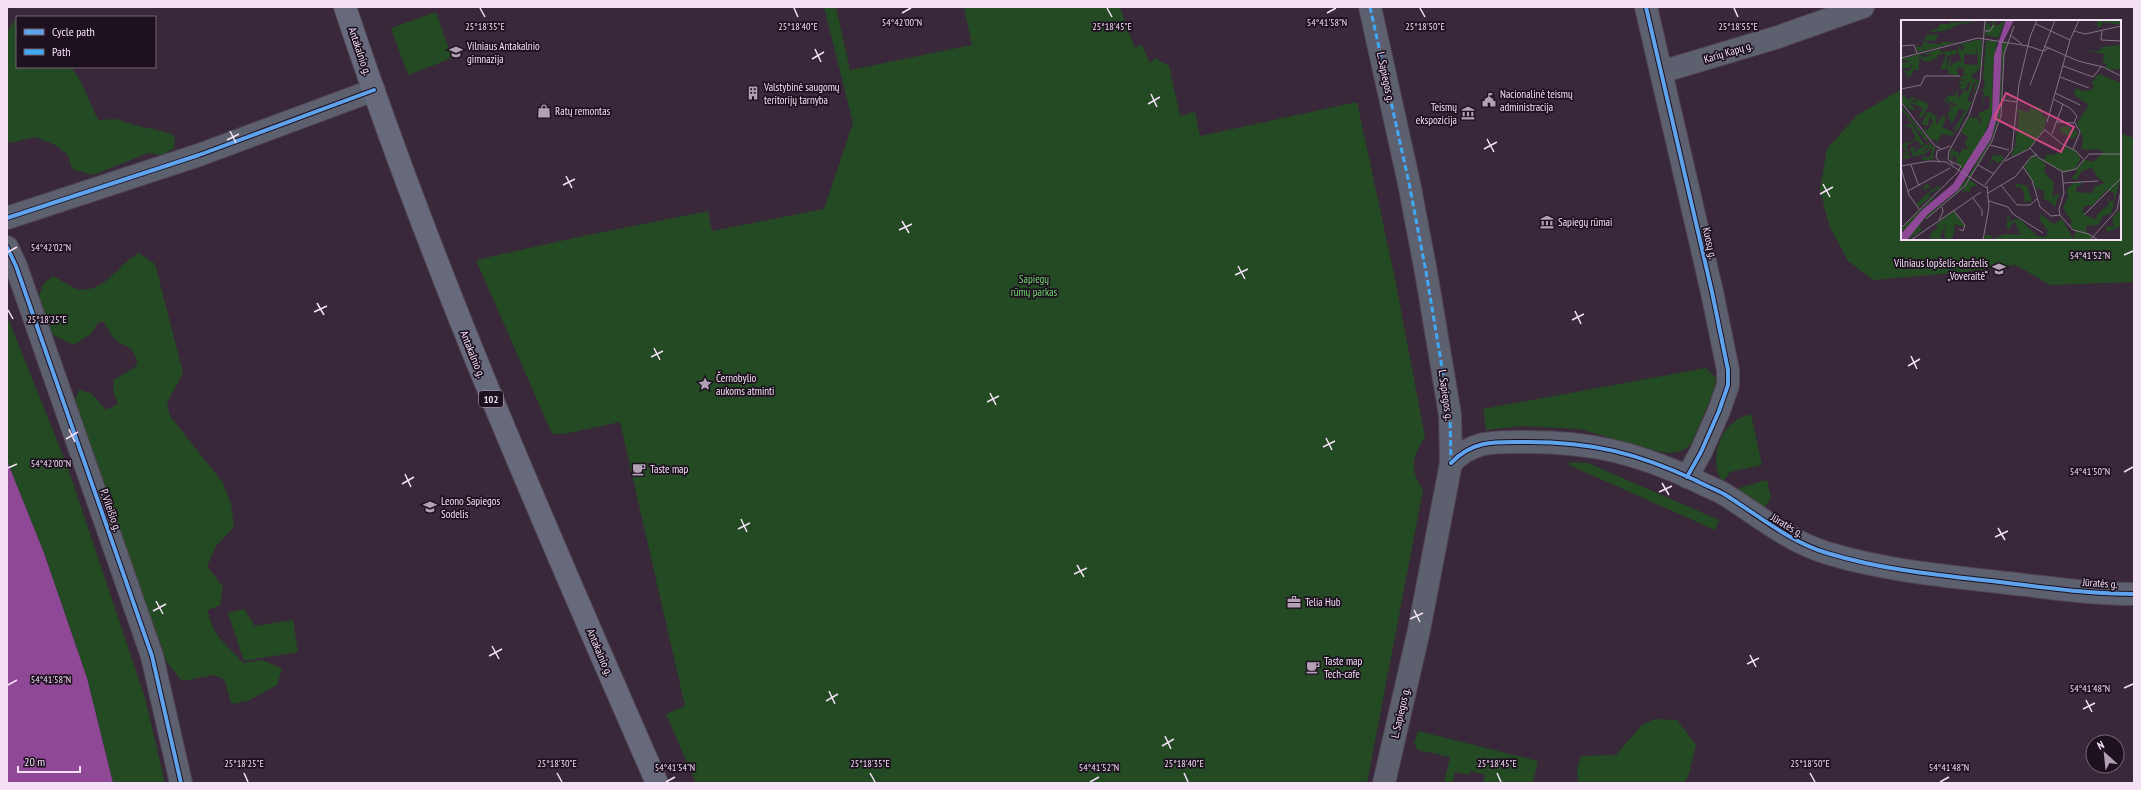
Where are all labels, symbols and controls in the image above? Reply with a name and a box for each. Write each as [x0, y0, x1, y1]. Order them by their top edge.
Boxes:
legend [16, 16, 156, 68]
text: 54°42'00"N [882, 16, 922, 29]
text: 54°41'58"N [1307, 16, 1347, 29]
text: 25°18'35"E [465, 20, 505, 33]
text: 25°18'40"E [778, 20, 818, 33]
text: 25°18'45"E [1092, 20, 1132, 33]
text: 25°18'50"E [1405, 20, 1445, 33]
text: 25°18'55"E [1718, 20, 1758, 33]
inset map [1901, 20, 2121, 240]
text: Cycle path [52, 24, 95, 39]
street label: Antakalnio g. [345, 25, 375, 77]
street label: Karių Kapų g. [1702, 38, 1754, 66]
place label: Vilniaus Antakalnio gimnazija [466, 39, 540, 66]
text: Path [52, 44, 70, 59]
school or university icon: Vilniaus Antakalnio gimnazija [448, 44, 464, 60]
street label: L. Sapiegos g. [1374, 51, 1398, 103]
place label: Valstybinė saugomų teritorijų tarnyba [763, 80, 840, 107]
building icon: Valstybinė saugomų teritorijų tarnyba [745, 85, 761, 101]
place label: Nacionalinė teismų administracija [1500, 87, 1573, 114]
public building icon: Nacionalinė teismų administracija [1481, 92, 1497, 108]
place label: Teismų ekspozicija [1416, 100, 1457, 127]
shop icon: Ratų remontas [536, 103, 552, 119]
place label: Ratų remontas [555, 104, 611, 118]
museum icon: Teismų ekspozicija [1460, 105, 1476, 121]
museum icon: Sapiegų rūmai [1539, 214, 1555, 230]
place label: Sapiegų rūmai [1558, 215, 1612, 229]
street label: Kuosų g. [1700, 226, 1720, 260]
text: 54°42'02"N [31, 241, 71, 254]
text: 54°41'52"N [2070, 249, 2110, 262]
place label: Vilniaus lopšelis-darželis „Voveraitė“ [1893, 256, 1988, 283]
school or university icon: Vilniaus lopšelis-darželis „Voveraitė“ [1991, 261, 2007, 277]
park label: Sapiegų rūmų parkas [1011, 272, 1058, 299]
text: 25°18'25"E [27, 313, 67, 326]
street label: Antakalnio g. [457, 328, 489, 380]
street label: L. Sapiegos g. [1436, 369, 1456, 421]
place label: Černobylio aukoms atminti [716, 371, 775, 398]
place icon: Černobylio aukoms atminti [697, 376, 713, 392]
road number: 102 [479, 391, 503, 407]
text: 54°42'00"N [31, 457, 71, 470]
cafe icon: Taste map [631, 461, 647, 477]
place label: Taste map [650, 462, 688, 476]
text: 54°41'50"N [2070, 465, 2110, 478]
street label: P. Vileišio g. [97, 487, 125, 533]
place label: Leono Sapiegos Sodelis [441, 494, 500, 521]
school or university icon: Leono Sapiegos Sodelis [422, 499, 438, 515]
street label: Jūratės g. [1767, 509, 1806, 540]
street label: Jūratės g. [2081, 575, 2118, 591]
office icon: Telia Hub [1286, 594, 1302, 610]
place label: Telia Hub [1305, 595, 1341, 609]
street label: Antakalnio g. [584, 626, 616, 678]
place label: Taste map Tech-cafe [1324, 654, 1362, 681]
cafe icon: Taste map Tech-cafe [1305, 659, 1321, 675]
text: 54°41'58"N [31, 673, 71, 686]
text: 54°41'48"N [2070, 682, 2110, 695]
street label: L. Sapiegos g. [1387, 686, 1413, 739]
north arrow [2085, 734, 2125, 774]
text: N [2095, 737, 2106, 753]
scale bar [18, 748, 80, 774]
text: 20 m [24, 754, 45, 769]
text: 25°18'25"E [224, 757, 264, 770]
text: 25°18'30"E [537, 757, 577, 770]
text: 25°18'35"E [850, 757, 890, 770]
text: 25°18'40"E [1164, 757, 1204, 770]
text: 25°18'45"E [1477, 757, 1517, 770]
text: 25°18'50"E [1790, 757, 1830, 770]
text: 54°41'54"N [655, 761, 695, 774]
text: 54°41'52"N [1079, 761, 1119, 774]
text: 54°41'48"N [1929, 761, 1969, 774]

